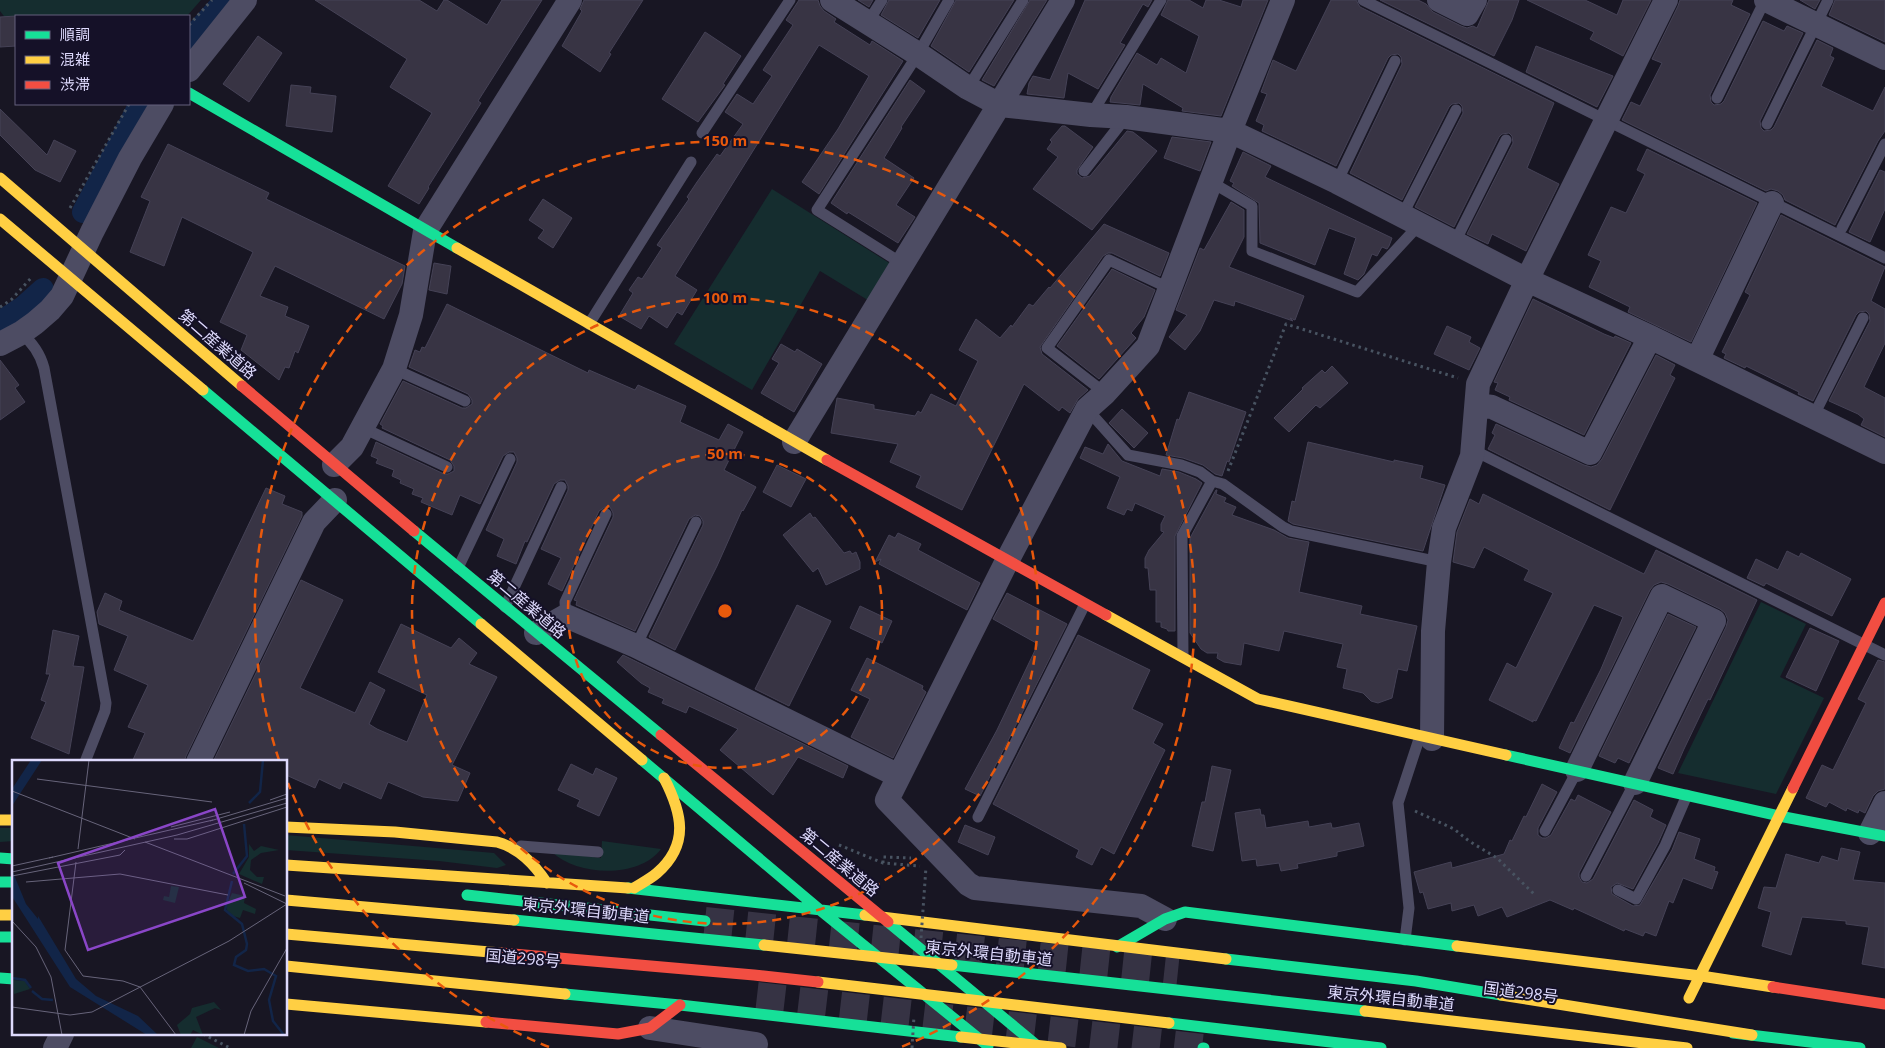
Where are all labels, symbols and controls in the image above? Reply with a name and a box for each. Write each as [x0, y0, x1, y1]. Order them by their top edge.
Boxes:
legend [15, 15, 190, 105]
text: 順調 [60, 24, 90, 44]
text: 混雑 [60, 49, 90, 69]
text: 渋滞 [60, 74, 90, 94]
text: 150 m [703, 130, 747, 150]
text: 100 m [703, 287, 747, 307]
street label: 第二産業道路 [175, 304, 261, 384]
text: 50 m [707, 443, 743, 463]
street label: 第二産業道路 [483, 565, 571, 643]
centre of rings [716, 602, 734, 620]
inset map [12, 760, 288, 1036]
street label: 第二産業道路 [796, 823, 884, 901]
street label: 東京外環自動車道 [521, 892, 651, 928]
street label: 東京外環自動車道 [924, 935, 1054, 971]
street label: 国道298号 [484, 944, 562, 972]
street label: 国道298号 [1482, 976, 1560, 1008]
street label: 東京外環自動車道 [1326, 980, 1456, 1016]

